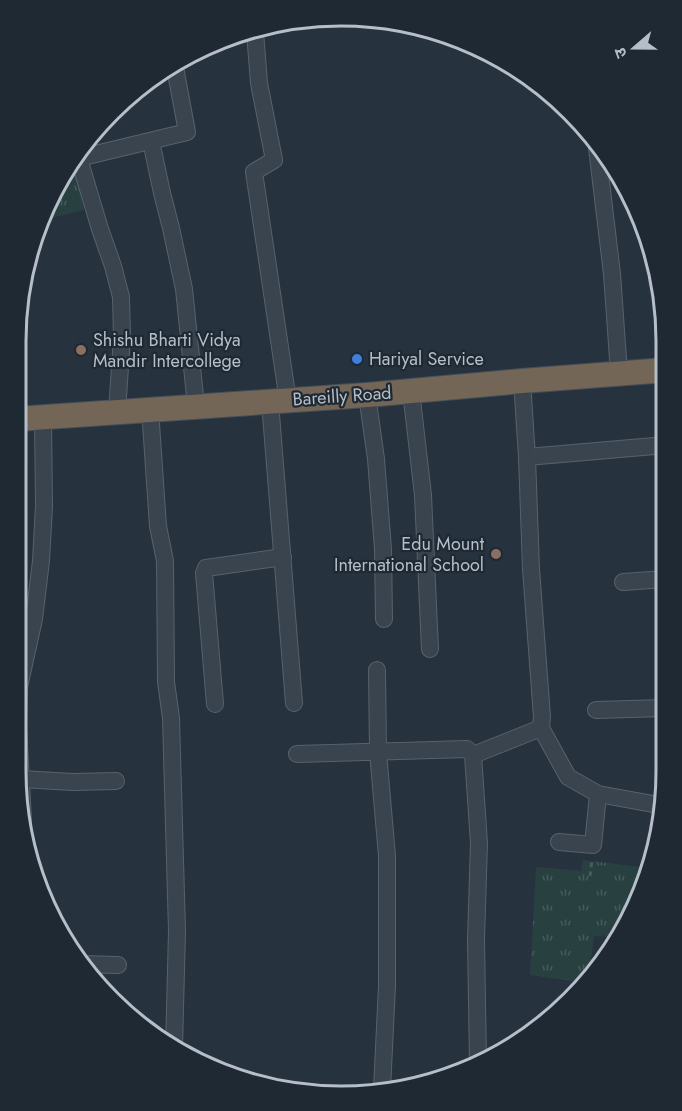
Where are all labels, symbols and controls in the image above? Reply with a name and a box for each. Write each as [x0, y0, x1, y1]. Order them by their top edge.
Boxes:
north arrow [604, 18, 664, 78]
text: उ [608, 44, 633, 61]
place label: Shishu Bharti Vidya Mandir Intercollege [93, 327, 241, 374]
marker: Shishu Bharti Vidya Mandir Intercollege [74, 343, 88, 357]
place label: Hariyal Service [369, 346, 484, 372]
marker: Hariyal Service [350, 352, 364, 366]
street label: Bareilly Road [292, 380, 392, 412]
place label: Edu Mount International School [334, 531, 485, 578]
marker: Edu Mount International School [489, 547, 503, 561]

